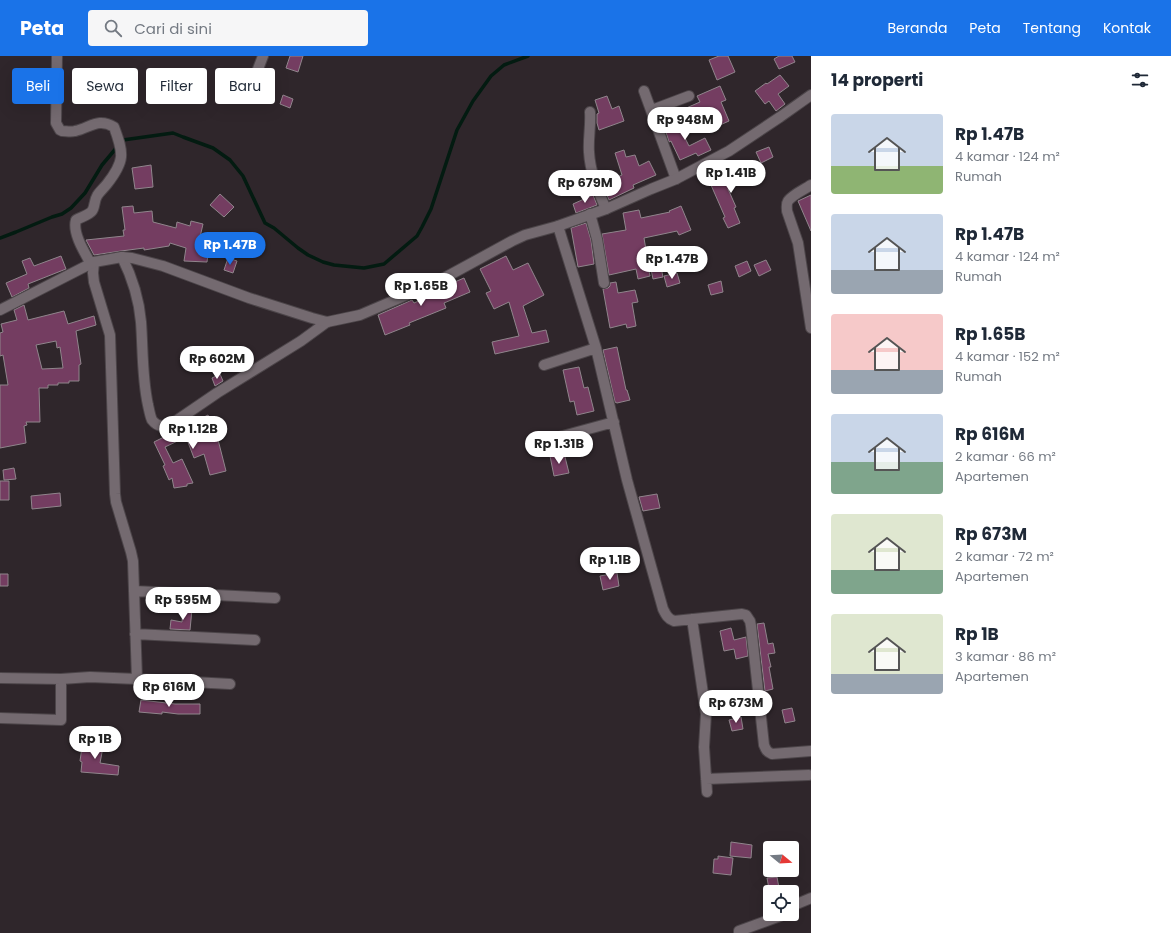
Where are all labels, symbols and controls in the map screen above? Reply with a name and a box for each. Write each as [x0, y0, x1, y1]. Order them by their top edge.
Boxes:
search box [88, 10, 368, 46]
text: Peta [20, 15, 64, 42]
icon: search [102, 17, 124, 39]
text: Cari di sini [134, 18, 212, 39]
text: Beranda [888, 18, 947, 38]
text: Peta [969, 18, 1001, 38]
text: Tentang [1023, 18, 1081, 38]
text: Kontak [1103, 18, 1151, 38]
chip: Beli [12, 68, 64, 104]
chip: Sewa [72, 68, 138, 104]
chip: Filter [146, 68, 207, 104]
chip: Baru [215, 68, 275, 104]
text: 14 properti [831, 68, 923, 92]
icon: filters [1129, 69, 1151, 91]
pin: Rp 948M [648, 107, 722, 141]
text: Rp 948M [656, 110, 714, 129]
text: Rp 1.47B [955, 122, 1024, 146]
icon: home [863, 130, 911, 178]
text: 4 kamar · 124 m² [955, 147, 1060, 166]
pin: Rp 1.41B [690, 160, 772, 194]
text: Rp 1.41B [706, 163, 756, 182]
text: Rumah [955, 167, 1002, 186]
pin: Rp 679M [548, 170, 622, 204]
text: Rp 679M [557, 173, 613, 192]
text: Rp 1.47B [955, 222, 1024, 246]
icon: home [863, 230, 911, 278]
pin: Rp 1.47B [189, 232, 271, 266]
text: Rp 1.47B [204, 235, 256, 254]
pin: Rp 1.47B [631, 246, 713, 280]
text: 4 kamar · 124 m² [955, 247, 1060, 266]
text: Rp 1.47B [646, 249, 698, 268]
text: Rumah [955, 267, 1002, 286]
pin: Rp 1.65B [380, 273, 462, 307]
text: Rp 1.65B [394, 276, 448, 295]
text: Rp 1.65B [955, 322, 1026, 346]
icon: home [863, 330, 911, 378]
pin: Rp 602M [180, 346, 254, 380]
text: 4 kamar · 152 m² [955, 347, 1060, 366]
text: Rp 602M [189, 349, 245, 368]
text: Rumah [955, 367, 1002, 386]
pin: Rp 1.12B [152, 416, 234, 450]
text: Rp 1.12B [168, 419, 218, 438]
text: Rp 616M [955, 422, 1025, 446]
icon: home [863, 430, 911, 478]
pin: Rp 1.31B [518, 431, 600, 465]
text: Rp 1.31B [534, 434, 584, 453]
text: 2 kamar · 66 m² [955, 447, 1056, 466]
text: Apartemen [955, 467, 1029, 486]
text: Rp 673M [955, 522, 1027, 546]
icon: home [863, 530, 911, 578]
pin: Rp 1.1B [573, 547, 647, 581]
text: 2 kamar · 72 m² [955, 547, 1054, 566]
text: Rp 1.1B [589, 550, 631, 569]
text: Apartemen [955, 567, 1029, 586]
pin: Rp 595M [146, 587, 220, 621]
text: Rp 595M [155, 590, 211, 609]
text: Rp 1B [955, 622, 999, 646]
icon: home [863, 630, 911, 678]
text: 3 kamar · 86 m² [955, 647, 1056, 666]
text: Apartemen [955, 667, 1029, 686]
pin: Rp 616M [132, 674, 206, 708]
text: Rp 616M [142, 677, 196, 696]
pin: Rp 673M [699, 690, 773, 724]
text: Rp 673M [708, 693, 764, 712]
pin: Rp 1B [67, 726, 123, 760]
text: Rp 1B [78, 729, 112, 748]
north arrow [763, 841, 799, 877]
map controls [763, 841, 799, 921]
button: locate [763, 885, 799, 921]

